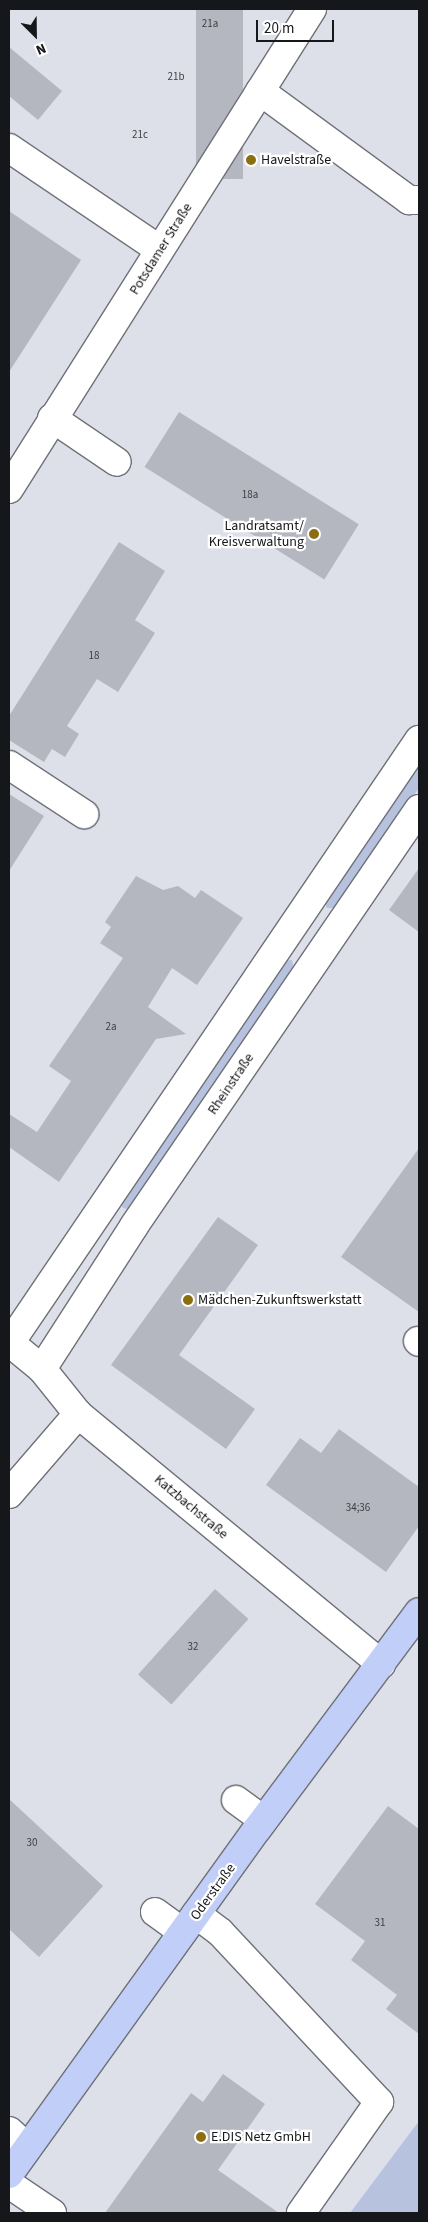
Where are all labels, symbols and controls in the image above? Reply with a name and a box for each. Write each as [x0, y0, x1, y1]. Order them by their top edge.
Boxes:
north arrow [10, 10, 60, 60]
scale bar [258, 10, 336, 42]
house number: 21a [202, 17, 218, 31]
text: 20 m [264, 18, 294, 39]
text: N [33, 38, 49, 60]
house number: 21b [167, 70, 185, 84]
house number: 21c [132, 128, 148, 142]
place label: Havelstraße [261, 152, 331, 168]
marker: Havelstraße [245, 154, 257, 166]
street label: Potsdamer Straße [126, 200, 196, 298]
house number: 18a [242, 488, 258, 502]
place label: Landratsamt/ Kreisverwaltung [209, 518, 304, 550]
marker: Landratsamt/ Kreisverwaltung [308, 528, 320, 540]
house number: 18 [89, 649, 99, 663]
house number: 2a [105, 1020, 117, 1034]
street label: Rheinstraße [204, 1050, 258, 1118]
place label: Mädchen-Zukunftswerkstatt [198, 1292, 361, 1308]
marker: Mädchen-Zukunftswerkstatt [182, 1294, 194, 1306]
street label: Katzbachstraße [151, 1471, 231, 1543]
house number: 34;36 [346, 1501, 370, 1515]
house number: 32 [188, 1640, 198, 1654]
house number: 30 [27, 1836, 37, 1850]
street label: Oderstraße [187, 1860, 239, 1924]
house number: 31 [375, 1916, 385, 1930]
place label: E.DIS Netz GmbH [211, 2129, 311, 2145]
marker: E.DIS Netz GmbH [195, 2131, 207, 2143]

